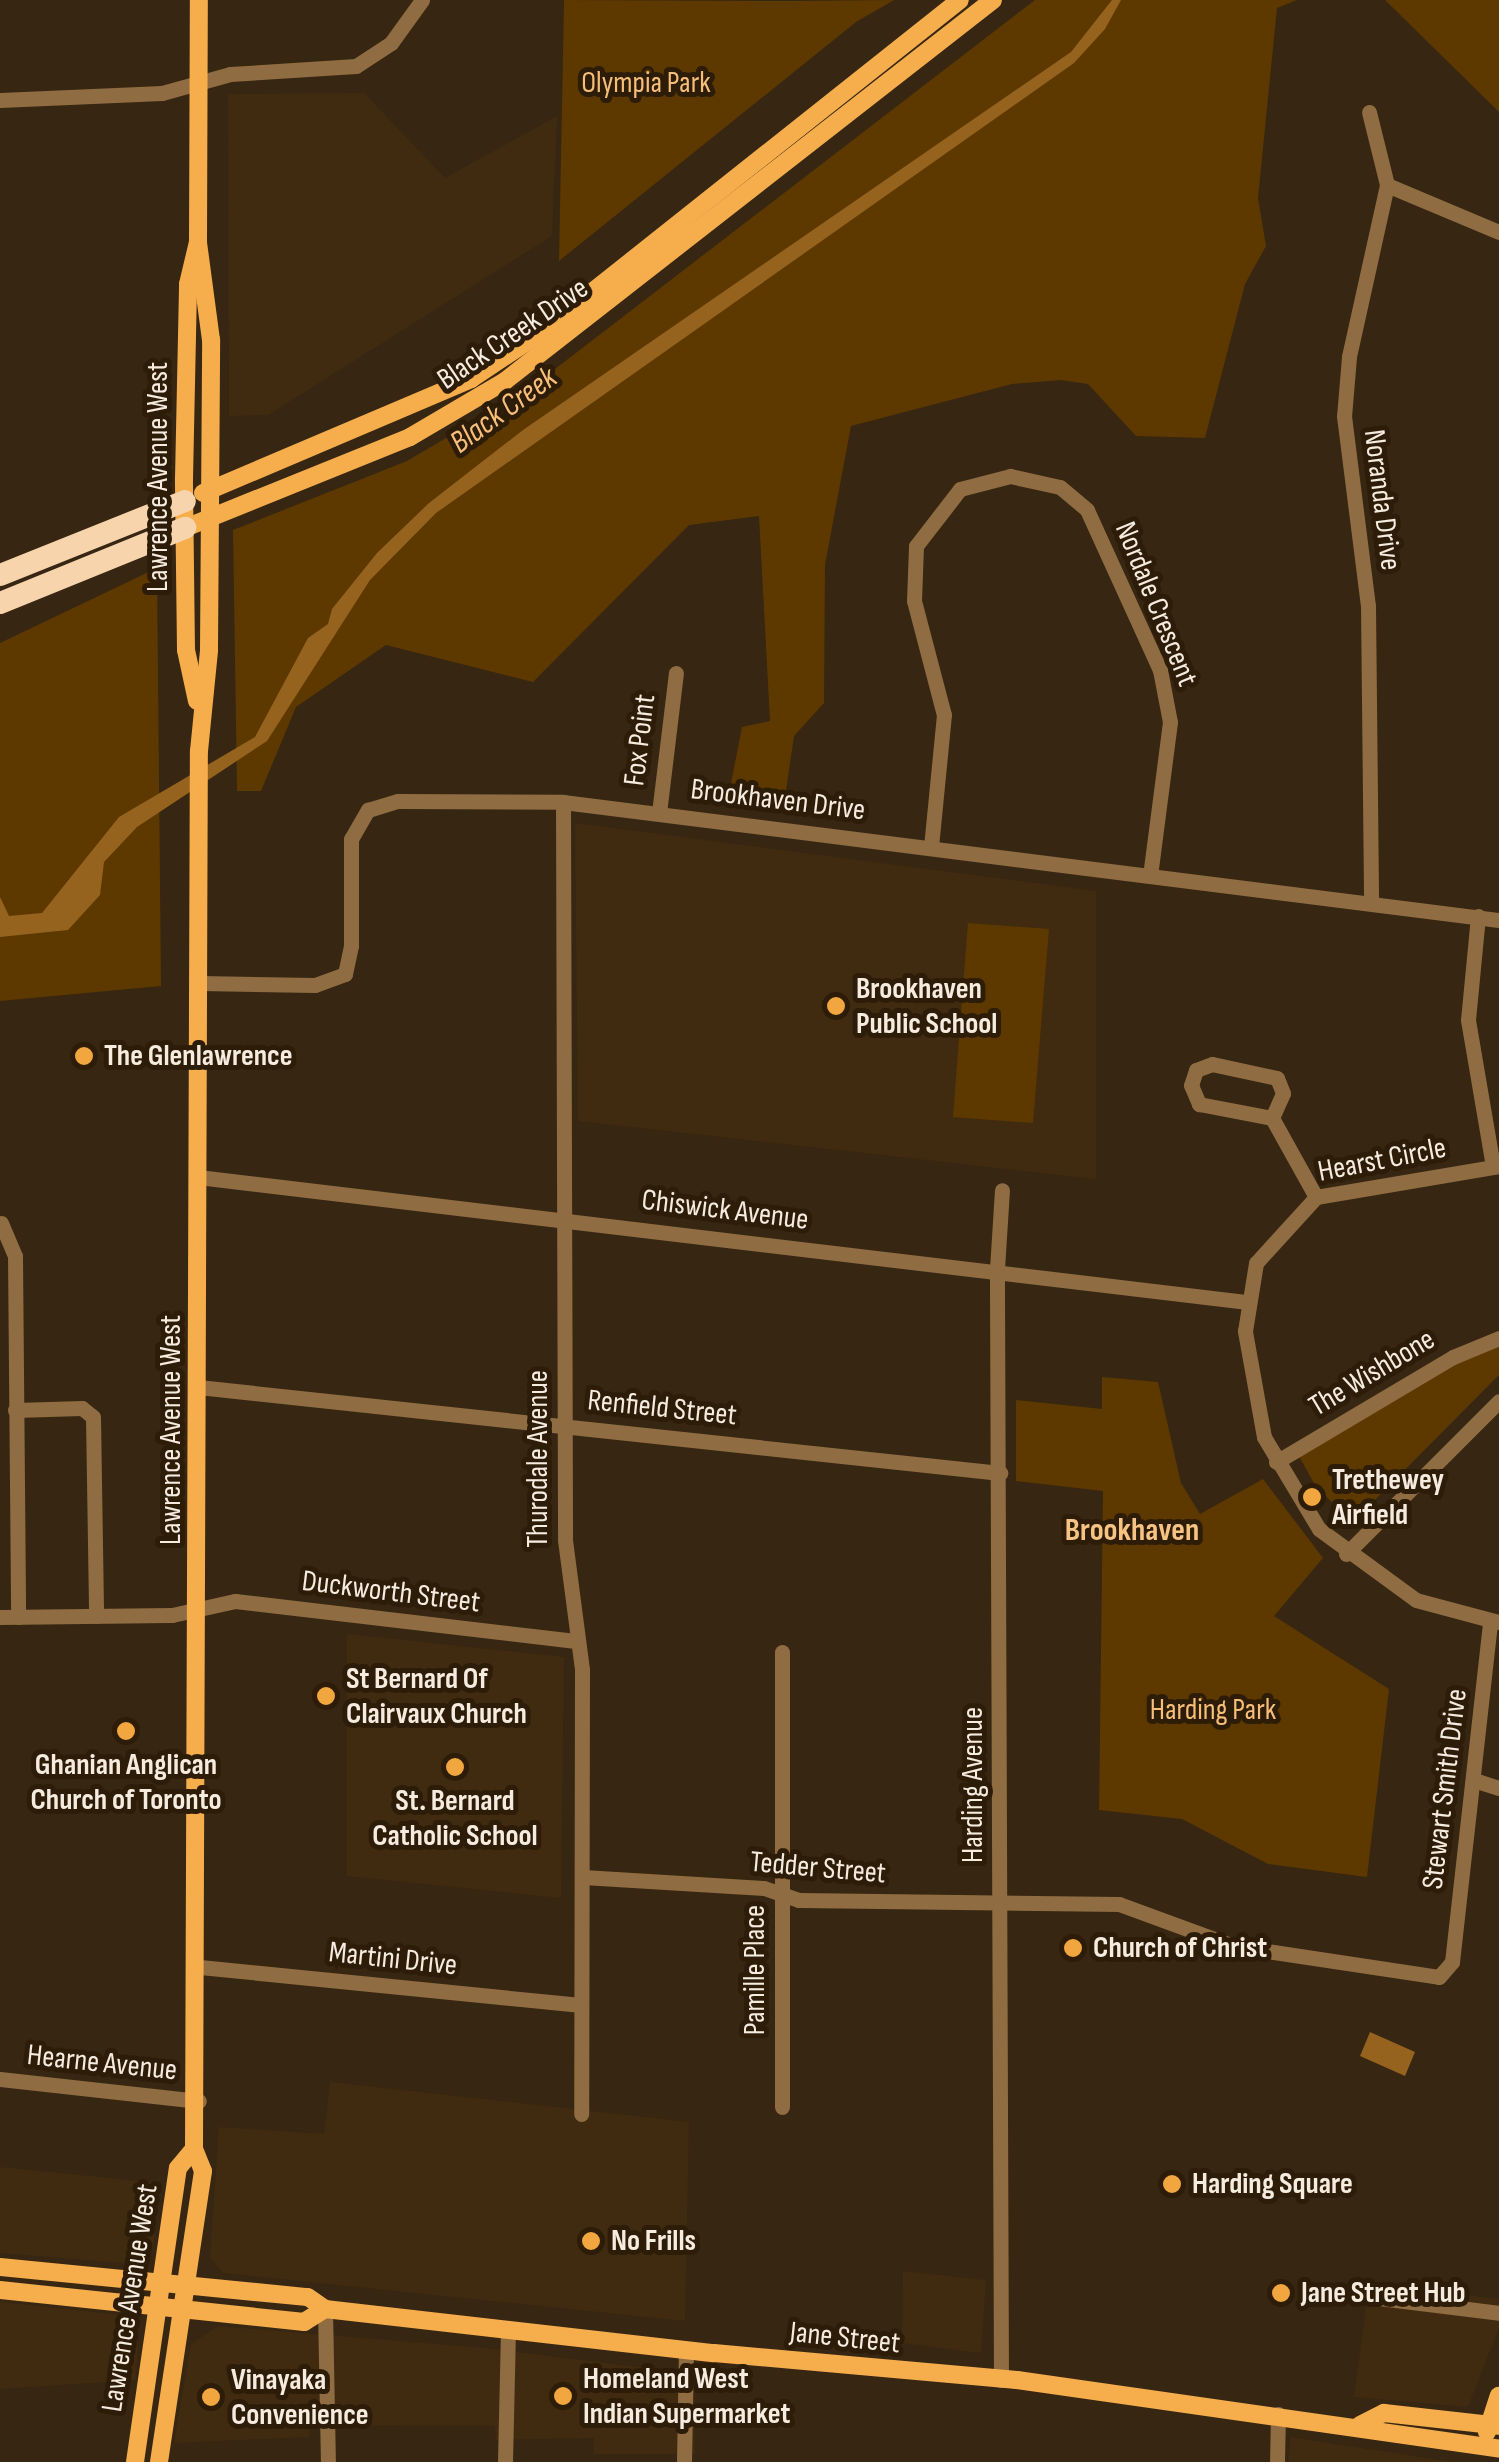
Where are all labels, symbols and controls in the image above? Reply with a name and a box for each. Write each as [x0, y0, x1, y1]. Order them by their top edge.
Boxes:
park label: Olympia Park [581, 65, 711, 101]
street label: Black Creek Drive [431, 270, 595, 398]
water label: Black Creek [443, 359, 565, 463]
street label: Lawrence Avenue West [140, 362, 176, 592]
street label: Noranda Drive [1356, 428, 1408, 572]
street label: Nordale Crescent [1107, 517, 1205, 691]
street label: Fox Point [617, 692, 663, 788]
street label: Brookhaven Drive [689, 771, 867, 829]
place label: Brookhaven Public School [856, 971, 997, 1042]
marker: Brookhaven Public School [825, 995, 847, 1017]
place label: The Glenlawrence [104, 1038, 292, 1074]
marker: The Glenlawrence [73, 1045, 95, 1067]
street label: Hearst Circle [1315, 1130, 1449, 1190]
street label: Chiswick Avenue [640, 1182, 810, 1238]
street label: Lawrence Avenue West [153, 1315, 189, 1545]
street label: The Wishbone [1303, 1321, 1441, 1425]
street label: Thurodale Avenue [520, 1370, 556, 1548]
street label: Renfield Street [586, 1382, 738, 1434]
place label: Trethewey Airfield [1332, 1462, 1444, 1532]
marker: Trethewey Airfield [1301, 1486, 1323, 1508]
district label: Brookhaven [1065, 1512, 1199, 1550]
street label: Duckworth Street [300, 1563, 482, 1621]
place label: St Bernard Of Clairvaux Church [346, 1661, 527, 1732]
marker: St Bernard Of Clairvaux Church [315, 1685, 337, 1707]
street label: Stewart Smith Drive [1415, 1687, 1475, 1891]
park label: Harding Park [1150, 1692, 1276, 1728]
street label: Harding Avenue [955, 1707, 991, 1863]
marker: Ghanian Anglican Church of Toronto [115, 1720, 137, 1742]
place label: Ghanian Anglican Church of Toronto [30, 1747, 222, 1818]
marker: St. Bernard Catholic School [444, 1756, 466, 1778]
place label: St. Bernard Catholic School [372, 1783, 538, 1854]
street label: Tedder Street [749, 1844, 887, 1892]
street label: Pamille Place [737, 1905, 773, 2035]
place label: Church of Christ [1093, 1930, 1267, 1966]
street label: Martini Drive [327, 1934, 459, 1984]
marker: Church of Christ [1062, 1937, 1084, 1959]
street label: Hearne Avenue [25, 2037, 179, 2089]
place label: Harding Square [1192, 2166, 1353, 2202]
marker: Harding Square [1161, 2173, 1183, 2195]
street label: Lawrence Avenue West [94, 2182, 166, 2414]
place label: No Frills [611, 2223, 696, 2259]
marker: No Frills [580, 2230, 602, 2252]
place label: Jane Street Hub [1301, 2275, 1466, 2311]
marker: Jane Street Hub [1270, 2282, 1292, 2304]
street label: Jane Street [788, 2314, 902, 2362]
place label: Homeland West Indian Supermarket [583, 2361, 790, 2432]
place label: Vinayaka Convenience [231, 2362, 369, 2432]
marker: Homeland West Indian Supermarket [552, 2385, 574, 2407]
marker: Vinayaka Convenience [200, 2386, 222, 2408]

